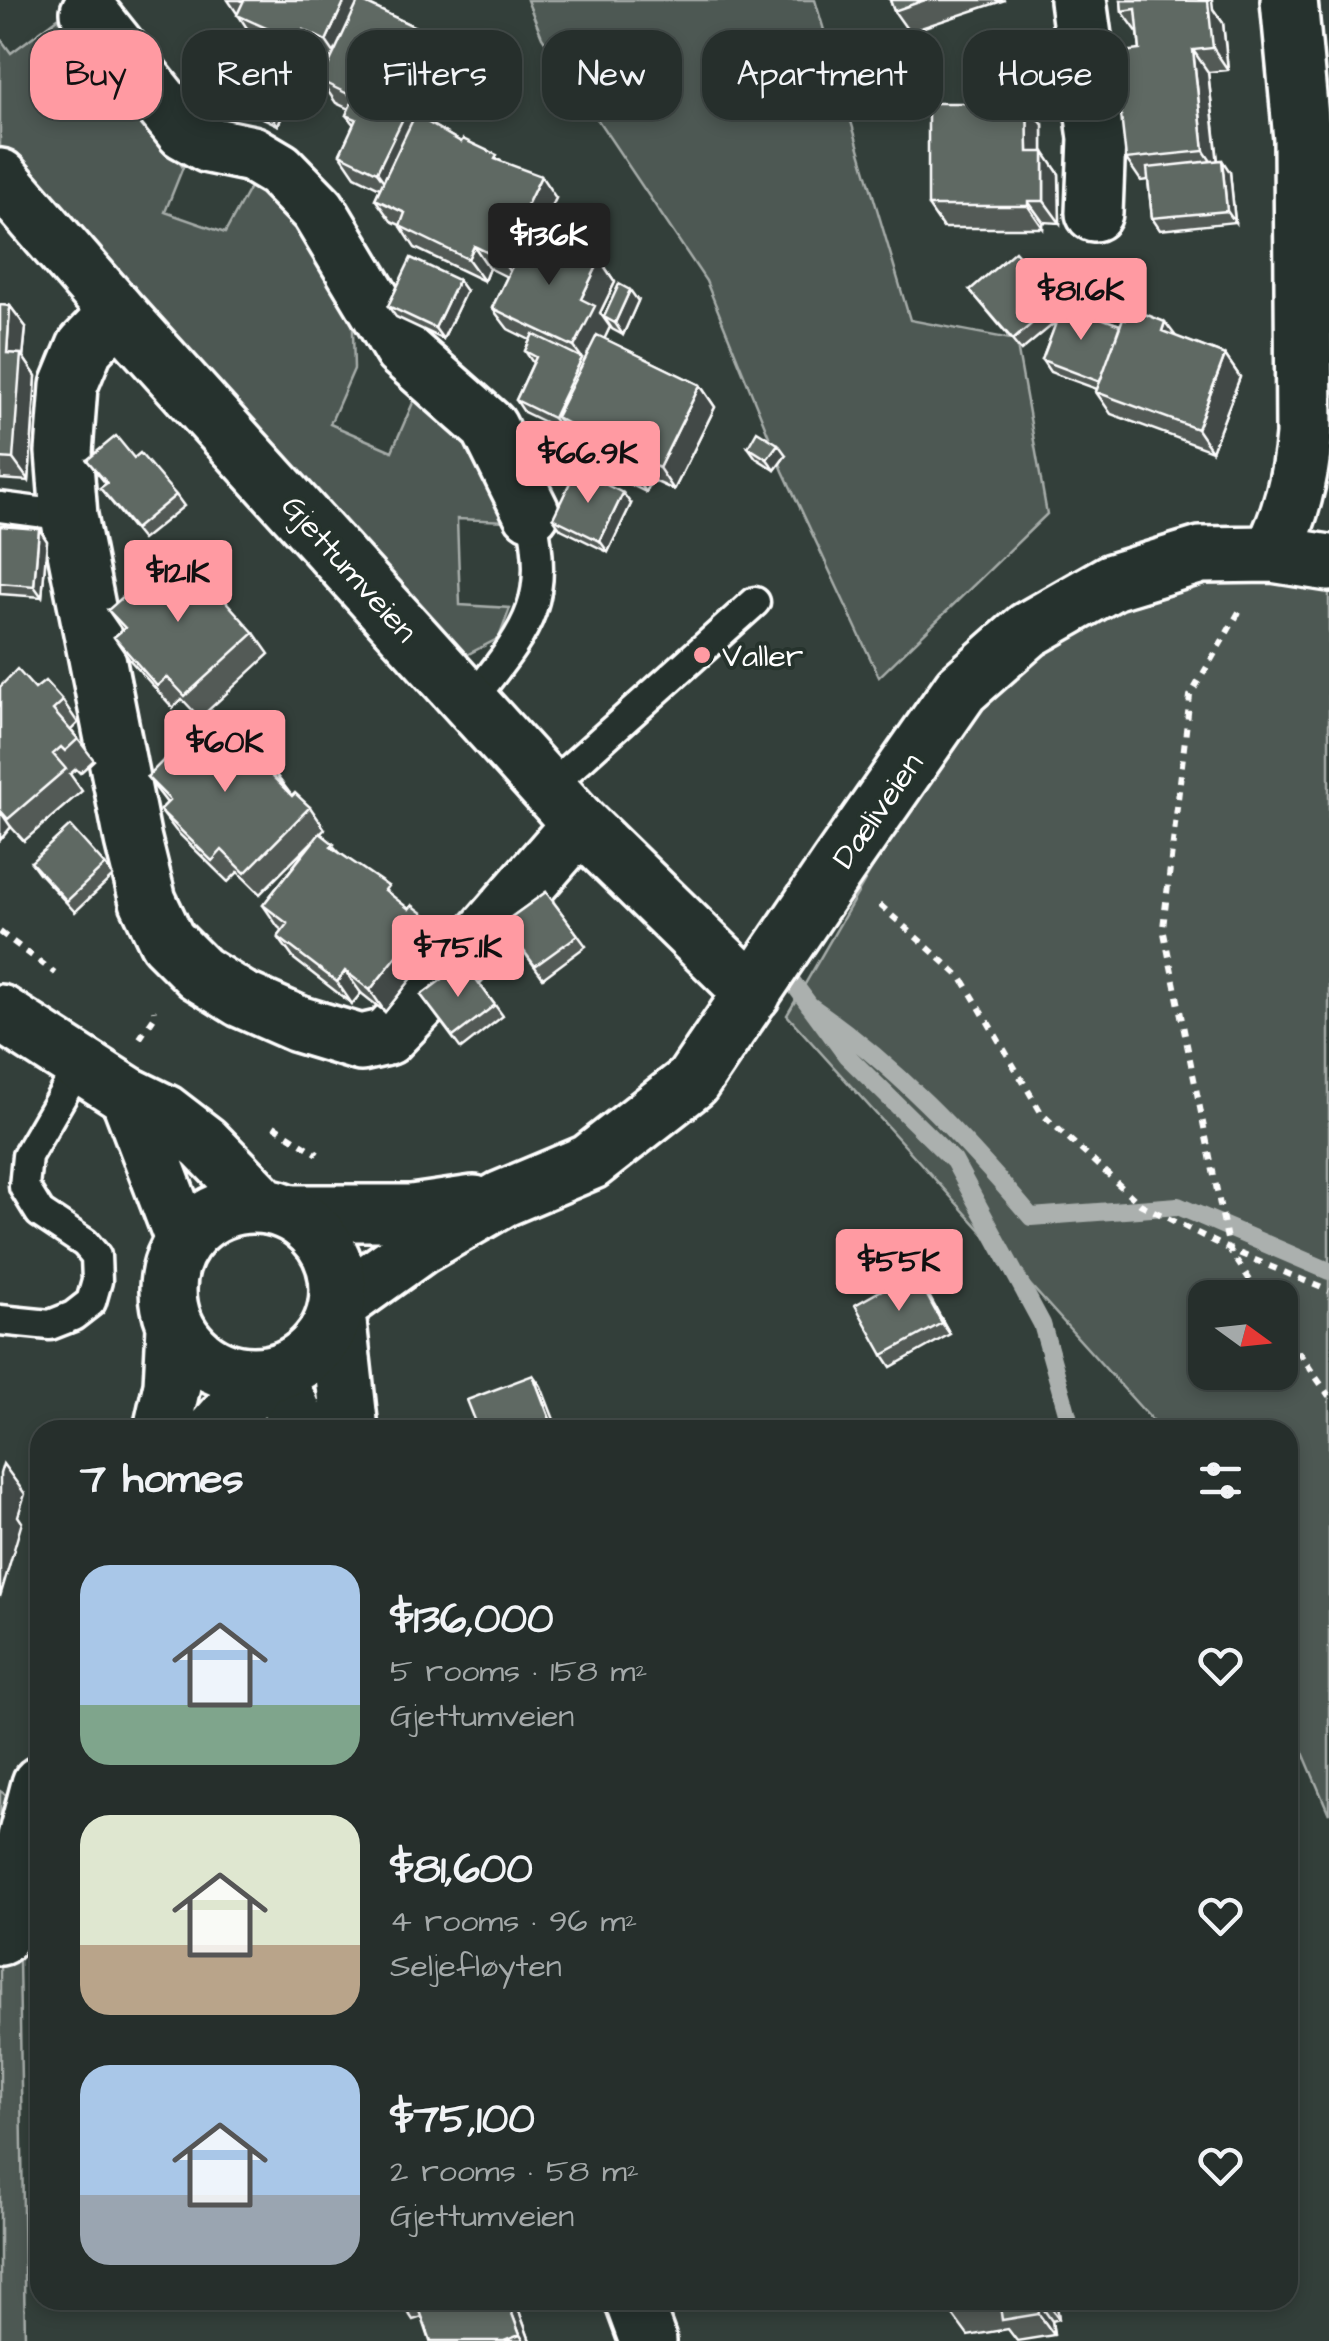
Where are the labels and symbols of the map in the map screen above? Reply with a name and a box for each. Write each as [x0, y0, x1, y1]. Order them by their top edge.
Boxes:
pin: $136K [479, 203, 619, 288]
pin: $81.6K [1000, 258, 1162, 343]
pin: $66.9K [507, 421, 669, 506]
street label: Gjettumveien [271, 485, 427, 653]
pin: $121K [108, 540, 248, 625]
place label: Valler [722, 634, 804, 679]
marker: Valler [691, 644, 713, 666]
pin: $60K [166, 710, 284, 795]
street label: Dæliveien [822, 744, 935, 878]
pin: $75.1K [377, 915, 539, 1000]
pin: $55K [840, 1229, 958, 1314]
north arrow [1188, 1280, 1298, 1390]

